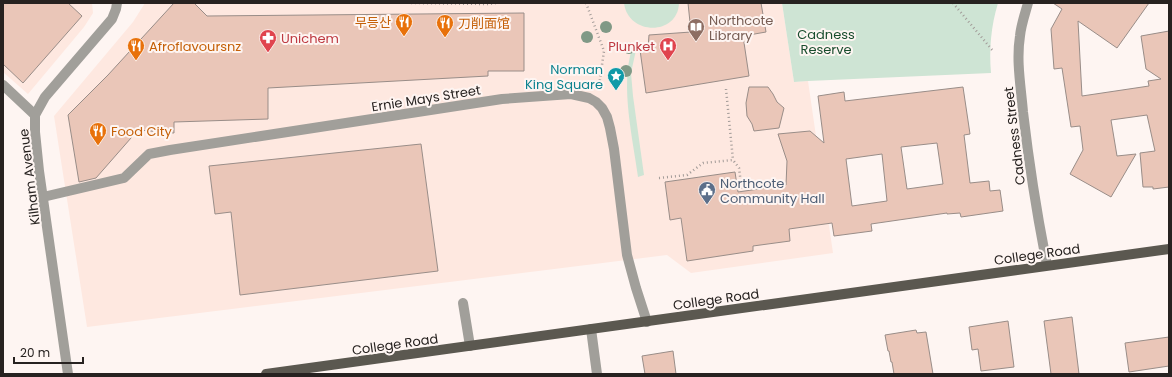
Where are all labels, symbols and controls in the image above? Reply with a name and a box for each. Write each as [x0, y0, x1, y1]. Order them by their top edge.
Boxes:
place label: Northcote Library [709, 11, 773, 45]
restaurant icon: 무등산 [394, 12, 414, 37]
place label: 무등산 [355, 13, 391, 32]
restaurant icon: 刀削面馆 [435, 13, 455, 38]
place label: 刀削面馆 [458, 14, 510, 33]
library icon: Northcote Library [686, 17, 706, 42]
park label: Cadness Reserve [797, 25, 855, 59]
pharmacy icon: Unichem [258, 28, 278, 53]
place label: Unichem [281, 29, 339, 48]
restaurant icon: Afroflavoursnz [126, 36, 146, 61]
hospital icon: Plunket [658, 36, 678, 61]
place label: Afroflavoursnz [149, 37, 241, 56]
place label: Plunket [608, 37, 655, 56]
place label: Norman King Square [525, 60, 603, 94]
place icon: Norman King Square [606, 66, 626, 91]
street label: Ernie Mays Street [370, 80, 482, 116]
street label: Cadness Street [999, 85, 1030, 186]
restaurant icon: Food City [88, 121, 108, 146]
place label: Food City [111, 122, 172, 141]
street label: Kilham Avenue [14, 128, 45, 226]
place label: Northcote Community Hall [720, 174, 825, 208]
public building icon: Northcote Community Hall [697, 180, 717, 205]
street label: College Road [993, 239, 1081, 270]
street label: College Road [672, 284, 760, 315]
street label: College Road [351, 329, 439, 360]
scale bar [14, 339, 83, 365]
text: 20 m [20, 344, 50, 361]

